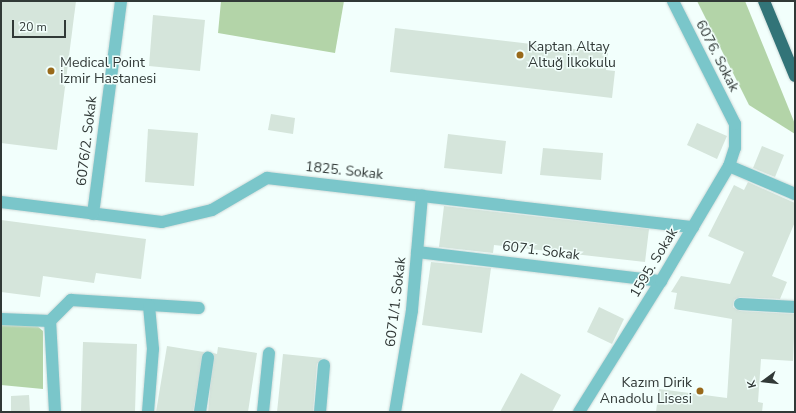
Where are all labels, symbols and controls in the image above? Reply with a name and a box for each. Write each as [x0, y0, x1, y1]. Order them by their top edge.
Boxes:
scale bar [14, 12, 68, 38]
street label: 6076. Sokak [692, 17, 742, 95]
text: 20 m [19, 19, 47, 35]
place label: Kaptan Altay Altuğ İlkokulu [528, 39, 616, 72]
marker: Kaptan Altay Altuğ İlkokulu [515, 50, 525, 60]
place label: Medical Point İzmir Hastanesi [60, 55, 156, 88]
marker: Medical Point İzmir Hastanesi [45, 65, 57, 77]
street label: 6076/2. Sokak [73, 95, 101, 187]
street label: 1825. Sokak [304, 159, 384, 183]
street label: 1595. Sokak [627, 225, 681, 301]
street label: 6071. Sokak [501, 238, 581, 264]
street label: 6071/1. Sokak [382, 256, 410, 348]
north arrow [744, 361, 784, 401]
place label: Kazım Dirik Anadolu Lisesi [600, 375, 692, 408]
text: K [744, 379, 760, 390]
marker: Kazım Dirik Anadolu Lisesi [695, 386, 705, 396]

